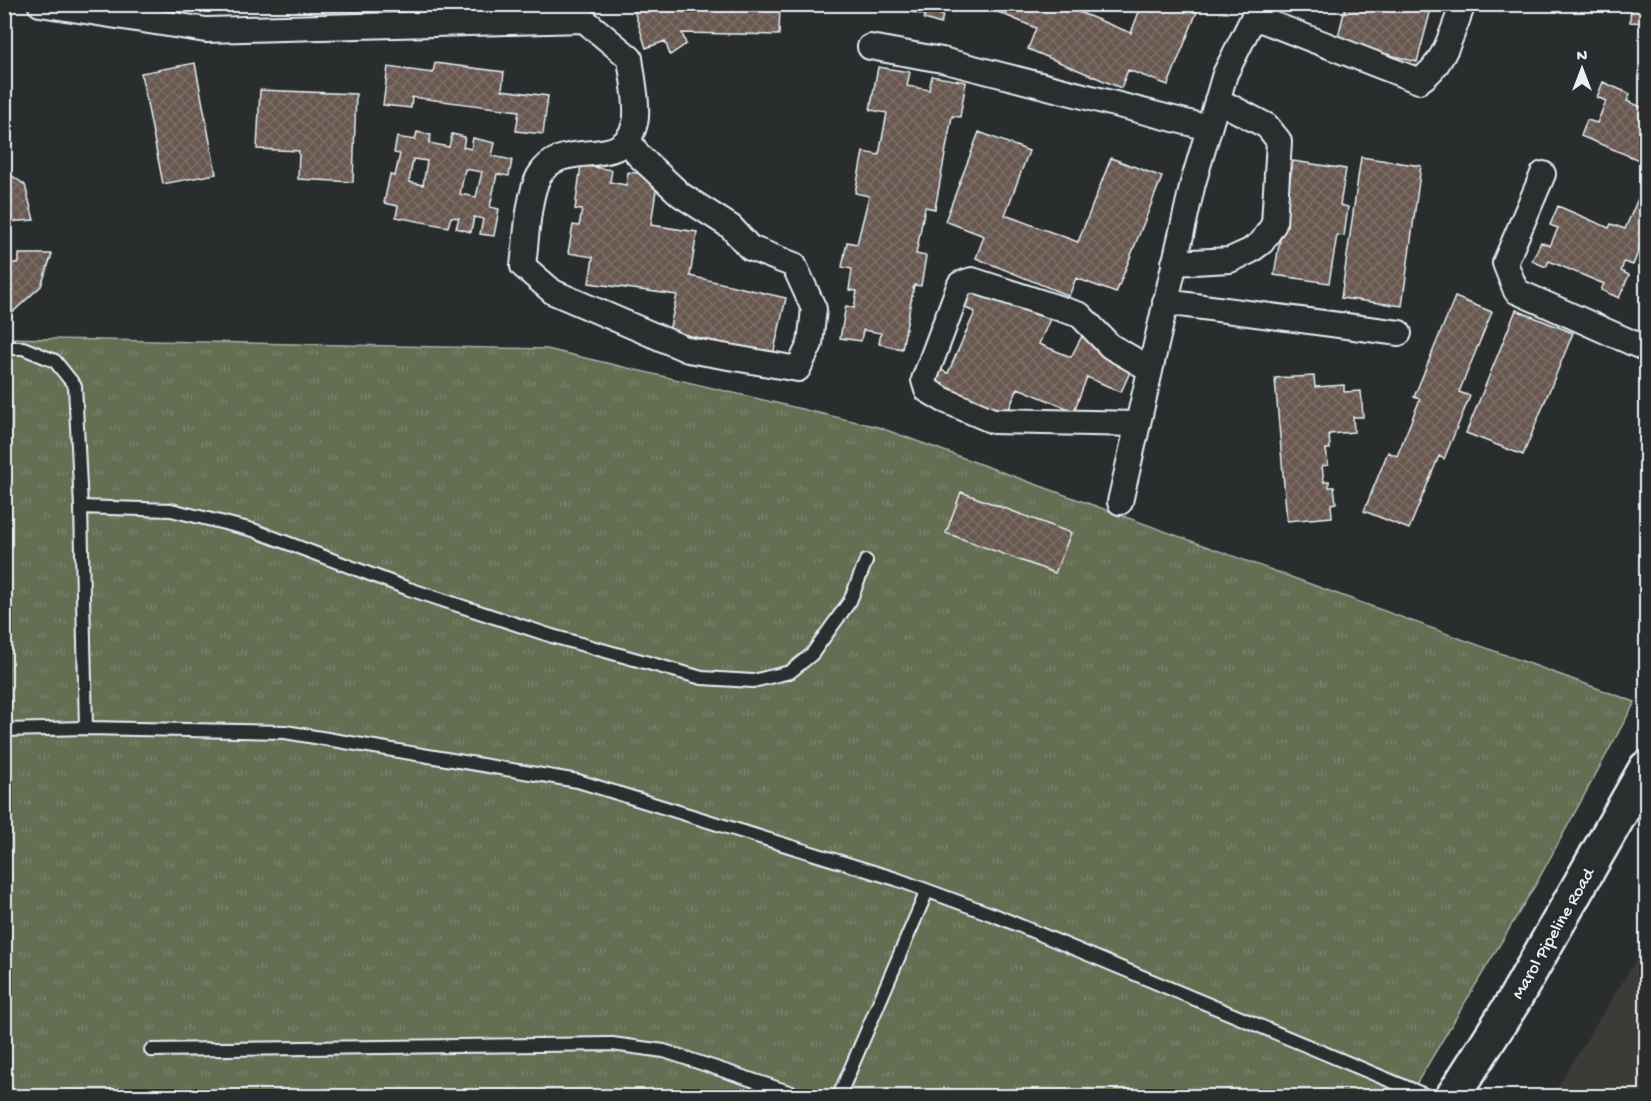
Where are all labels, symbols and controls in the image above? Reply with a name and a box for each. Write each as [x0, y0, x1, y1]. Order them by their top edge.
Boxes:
north arrow [1552, 39, 1612, 99]
text: N [1577, 48, 1588, 67]
street label: Marol Pipeline Road [1508, 864, 1601, 1003]

